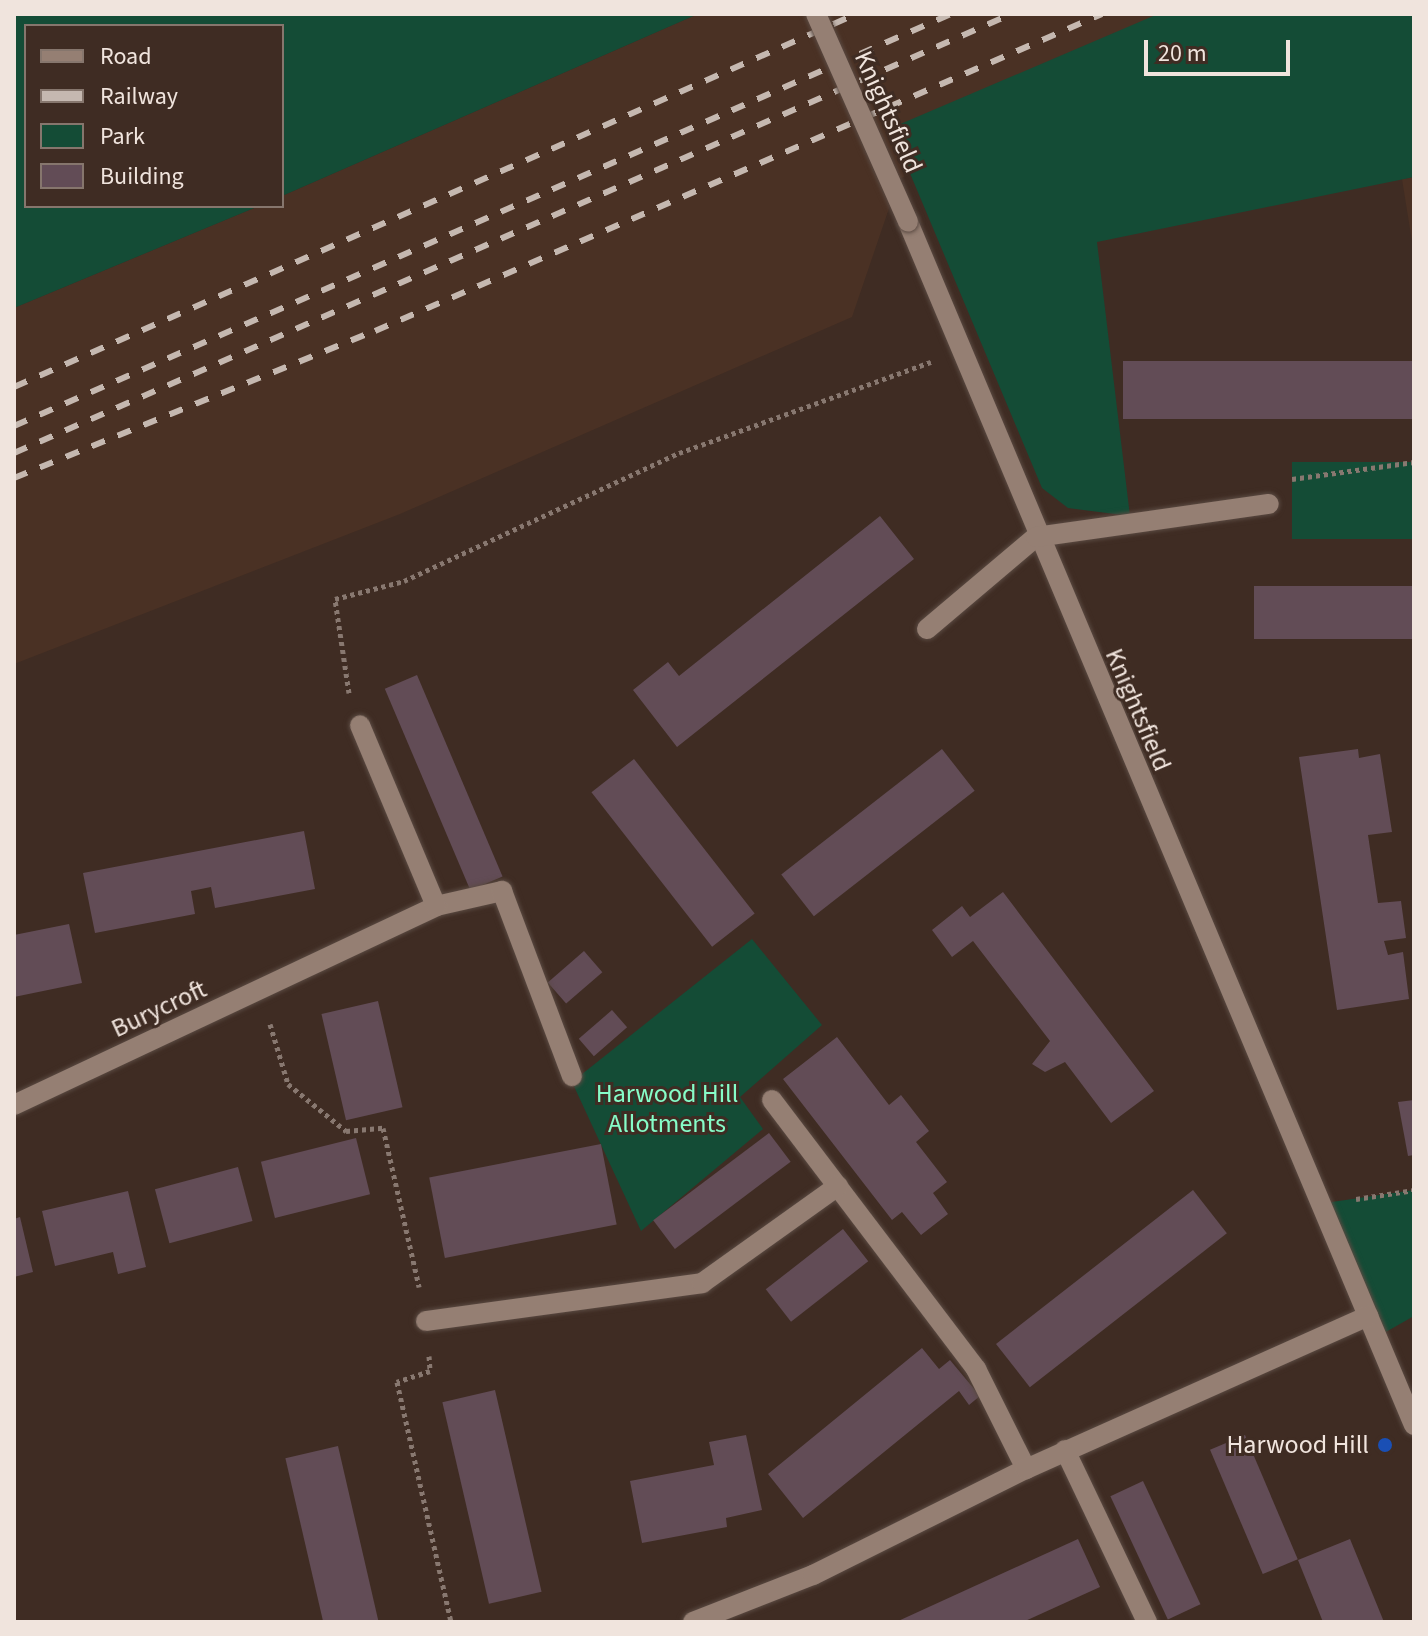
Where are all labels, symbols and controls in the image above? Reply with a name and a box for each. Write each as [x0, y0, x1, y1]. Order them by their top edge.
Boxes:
legend [24, 24, 284, 208]
scale bar [1148, 24, 1294, 74]
text: 20 m [1158, 36, 1207, 71]
text: Road [100, 39, 152, 74]
street label: Knightsfield [847, 46, 929, 178]
text: Railway [100, 79, 178, 114]
text: Park [100, 119, 145, 154]
text: Building [100, 159, 184, 194]
street label: Knightsfield [1098, 644, 1178, 776]
street label: Burycroft [107, 973, 211, 1045]
park label: Harwood Hill Allotments [596, 1078, 738, 1140]
place label: Harwood Hill [1226, 1429, 1369, 1461]
marker: Harwood Hill [1376, 1436, 1394, 1454]

